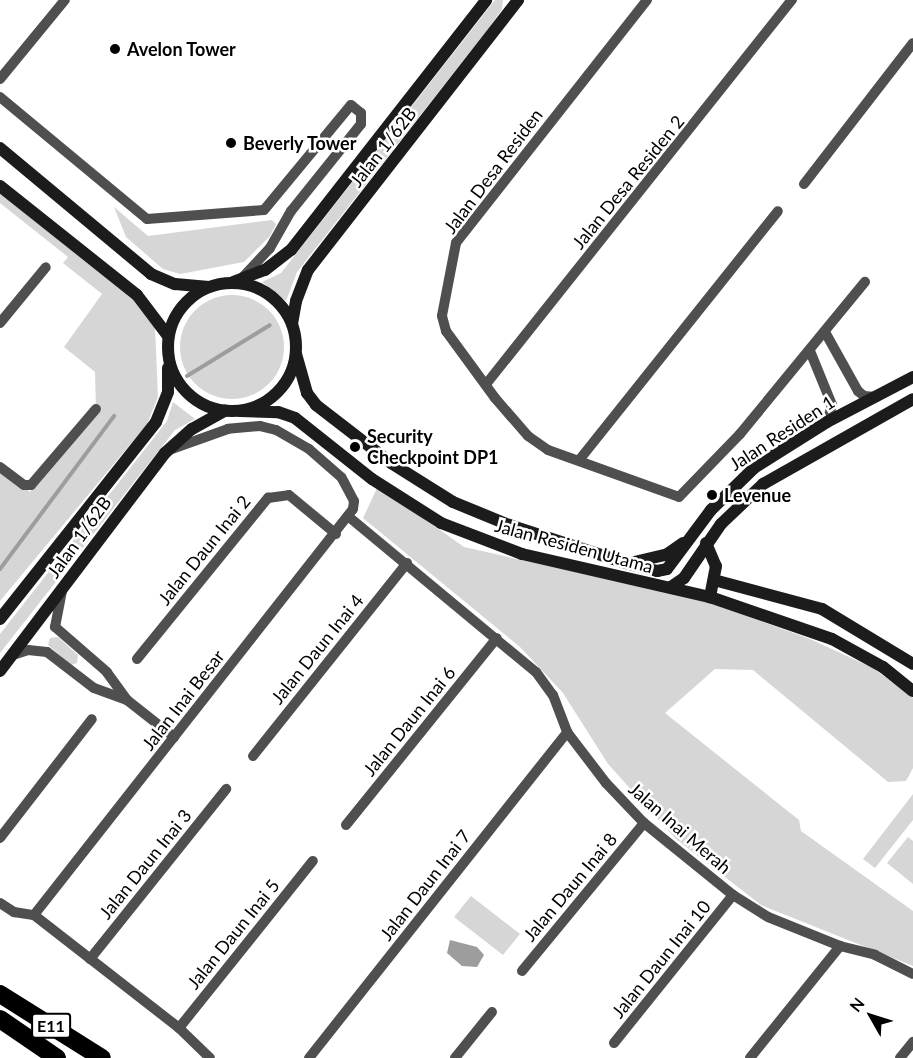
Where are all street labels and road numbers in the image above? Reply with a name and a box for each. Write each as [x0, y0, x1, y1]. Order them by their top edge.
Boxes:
street label: Jalan 1/62B [345, 103, 421, 191]
street label: Jalan Desa Residen [439, 104, 547, 238]
street label: Jalan Desa Residen 2 [568, 111, 688, 253]
street label: Jalan Residen 1 [725, 391, 839, 475]
street label: Jalan Daun Inai 2 [153, 491, 255, 609]
street label: Jalan 1/62B [42, 492, 116, 582]
street label: Jalan Residen Utama [493, 515, 655, 577]
street label: Jalan Daun Inai 4 [266, 590, 368, 708]
street label: Jalan Inai Besar [137, 646, 229, 754]
street label: Jalan Daun Inai 6 [358, 662, 460, 780]
street label: Jalan Inai Merah [625, 778, 735, 878]
street label: Jalan Daun Inai 3 [94, 805, 196, 923]
street label: Jalan Daun Inai 7 [375, 825, 475, 945]
street label: Jalan Daun Inai 8 [519, 829, 621, 945]
street label: Jalan Daun Inai 5 [182, 875, 284, 993]
street label: Jalan Daun Inai 10 [607, 896, 715, 1022]
road number: E11 [30, 1013, 72, 1039]

